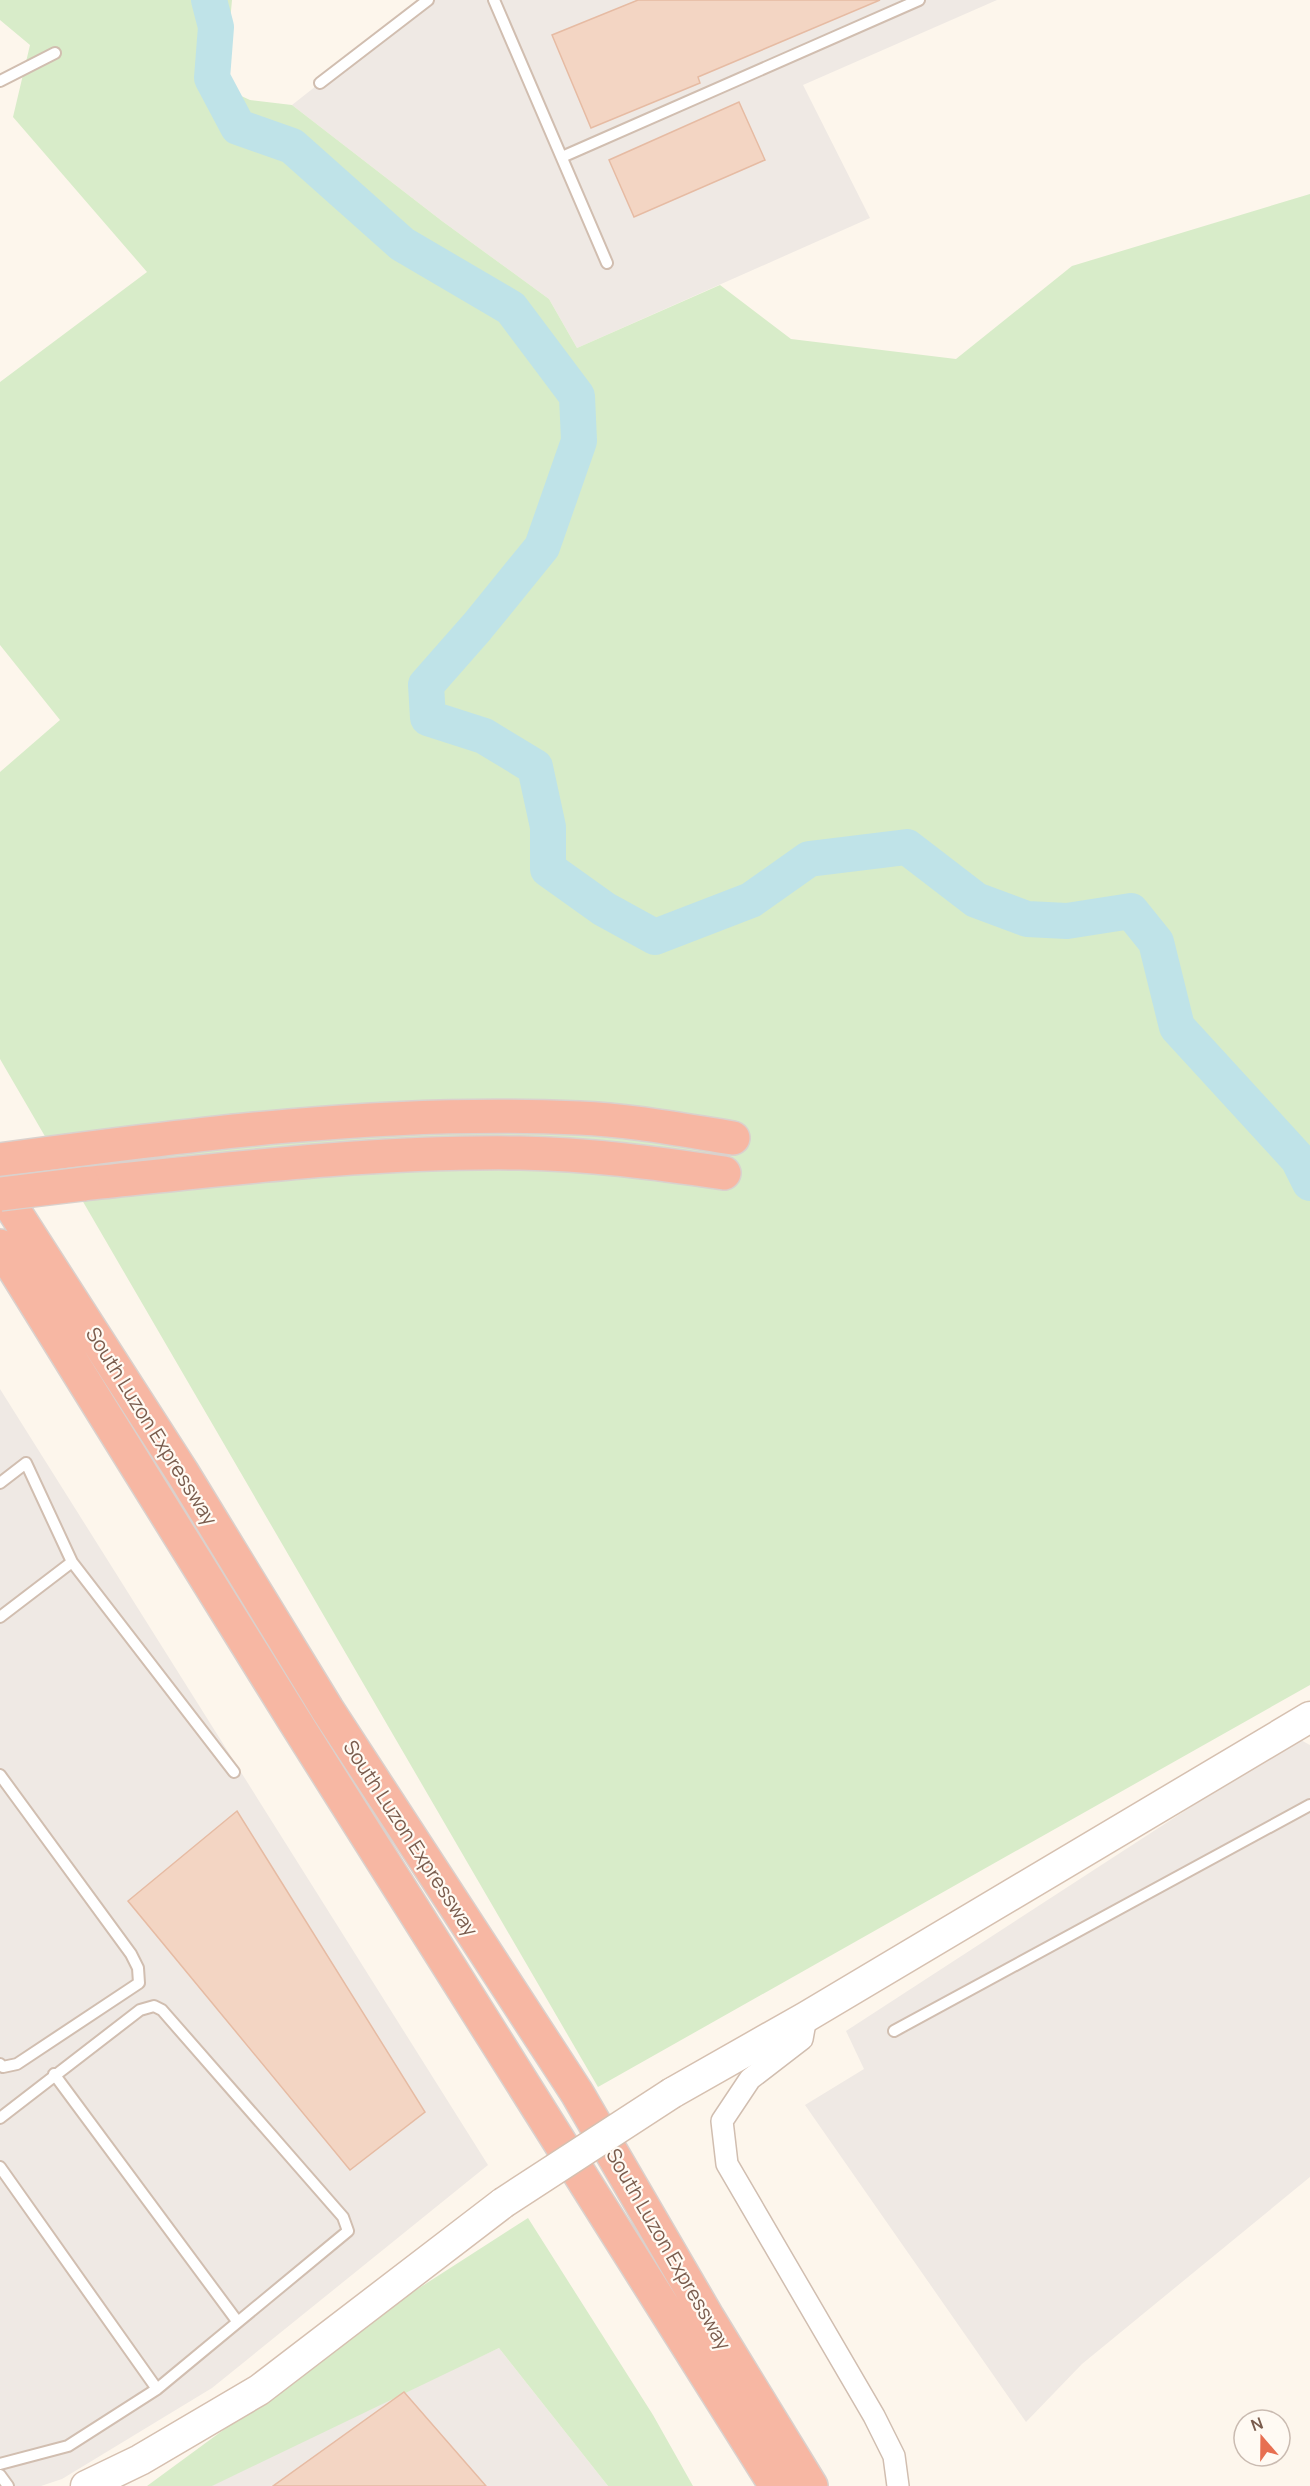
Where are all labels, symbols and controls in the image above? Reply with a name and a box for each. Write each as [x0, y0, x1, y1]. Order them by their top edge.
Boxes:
street label: South Luzon Expressway [80, 1322, 224, 1530]
street label: South Luzon Expressway [337, 1735, 485, 1942]
street label: South Luzon Expressway [600, 2143, 738, 2355]
north arrow [1232, 2408, 1292, 2468]
text: N [1248, 2412, 1266, 2436]

